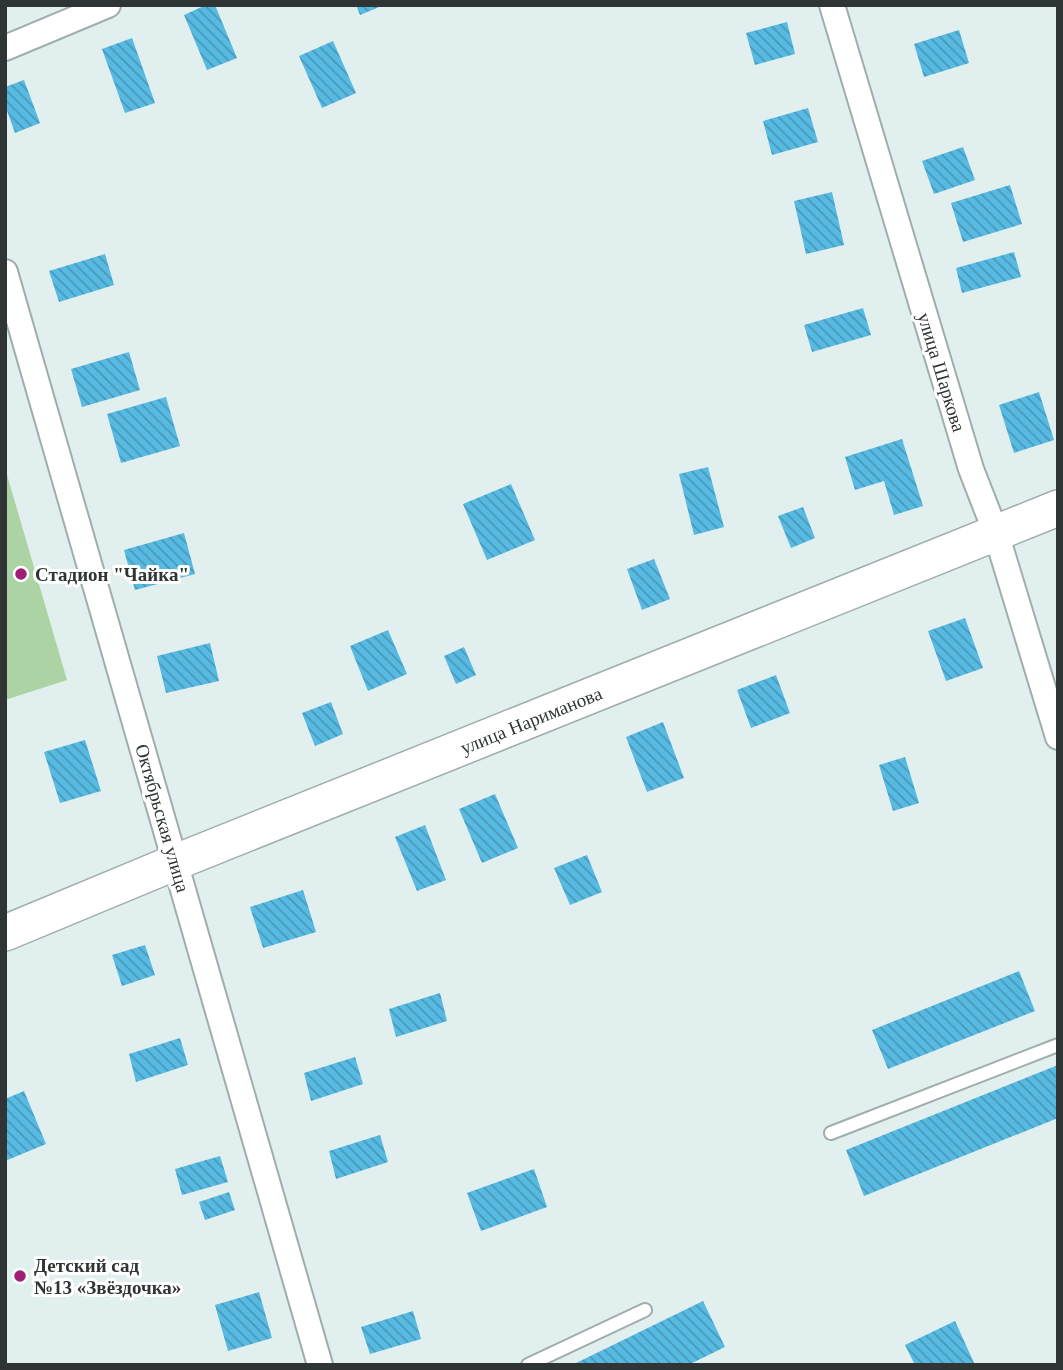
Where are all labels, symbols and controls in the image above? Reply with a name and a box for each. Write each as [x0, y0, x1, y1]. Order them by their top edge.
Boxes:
street label: улица Шаркова [913, 310, 970, 435]
place label: Стадион "Чайка" [35, 564, 189, 585]
marker: Стадион "Чайка" [13, 566, 29, 582]
street label: улица Нариманова [457, 682, 605, 758]
street label: Октябрьская улица [131, 741, 194, 895]
place label: Детский сад №13 «Звёздочка» [34, 1255, 181, 1298]
marker: Детский сад №13 «Звёздочка» [12, 1268, 28, 1284]

